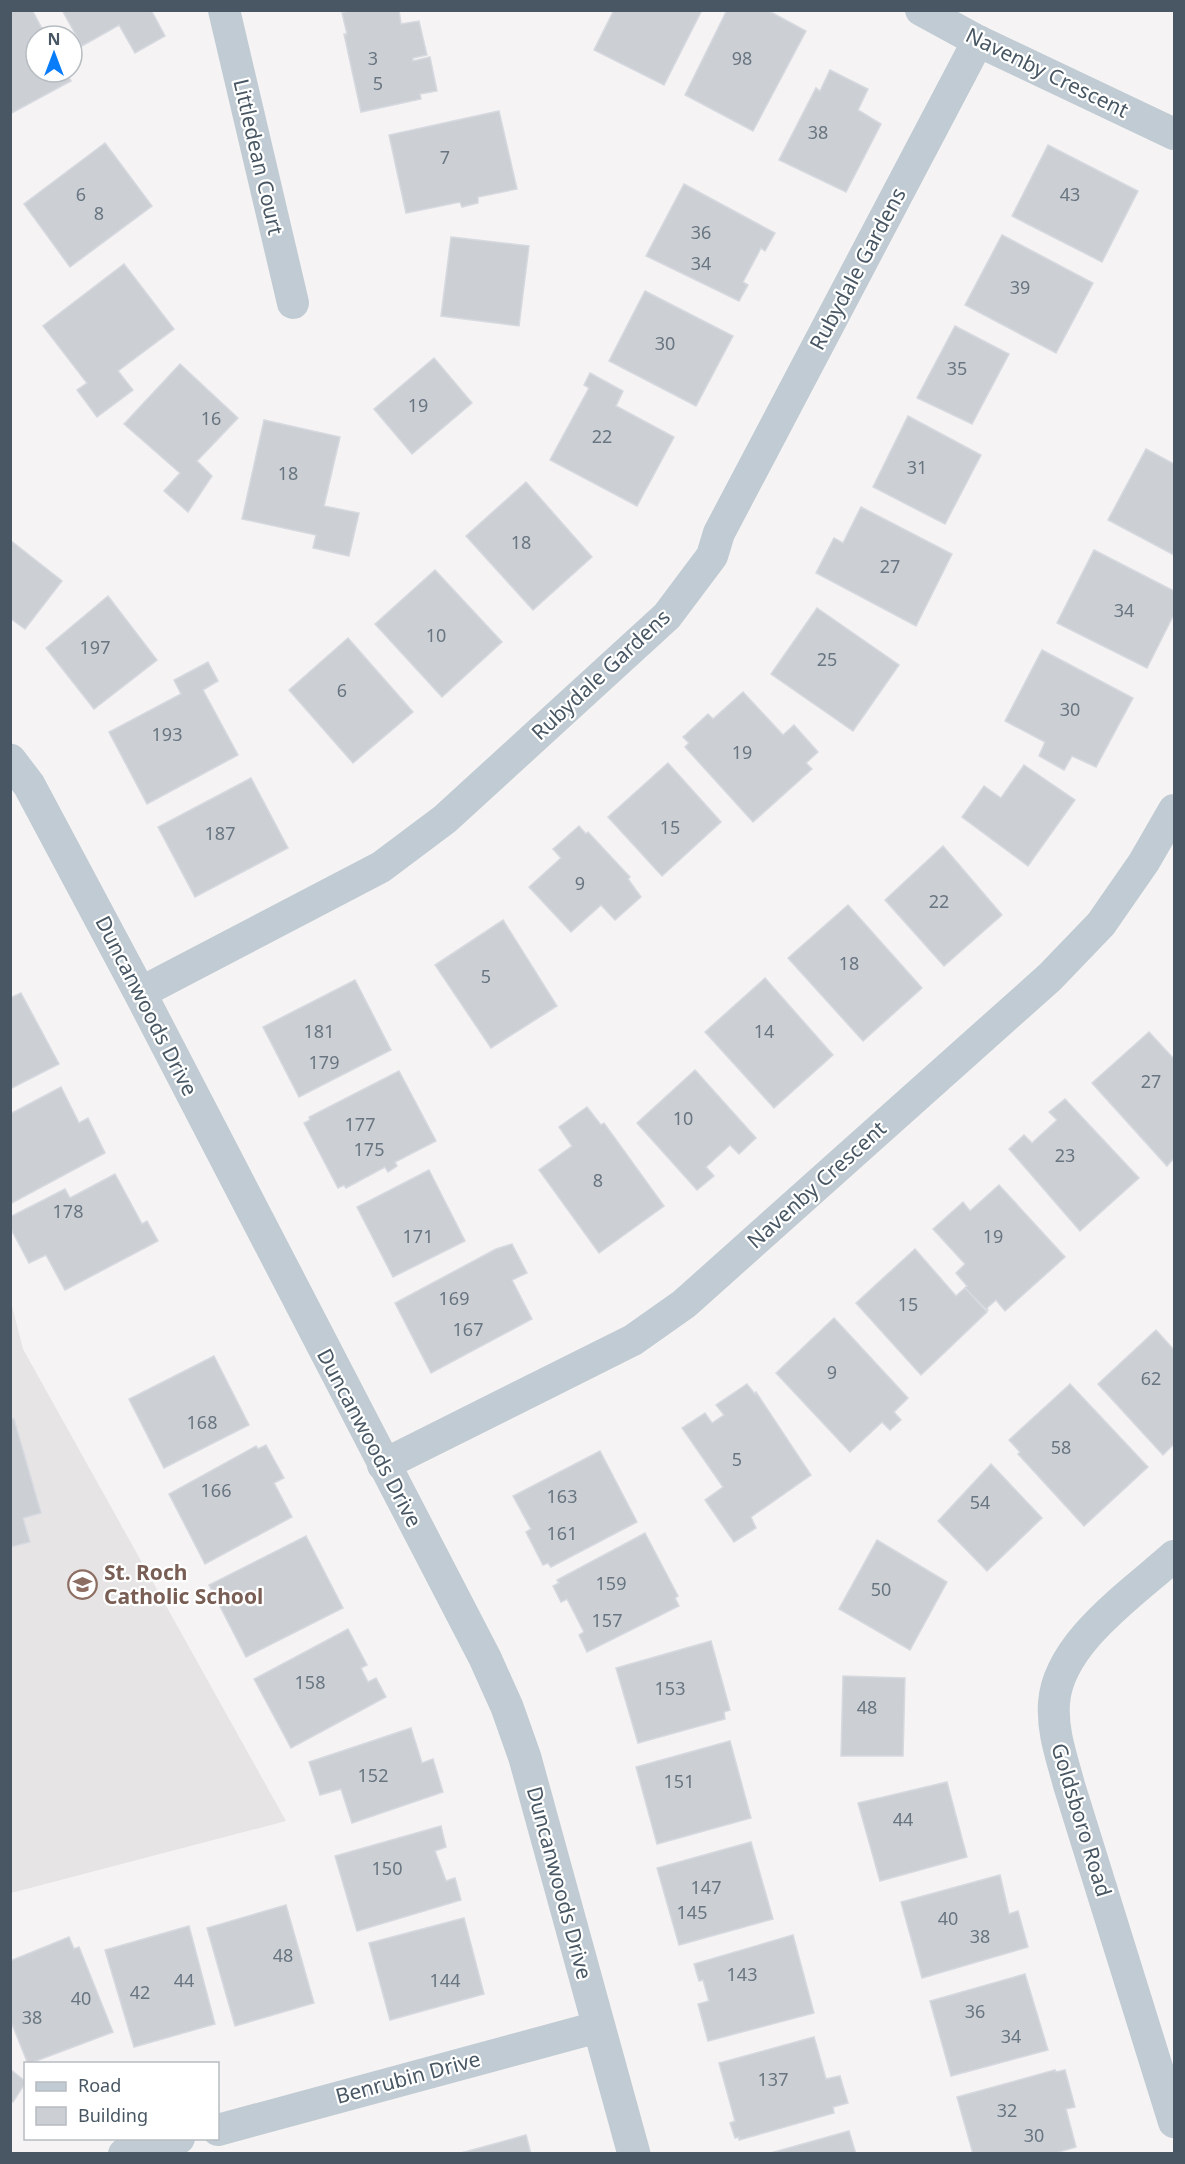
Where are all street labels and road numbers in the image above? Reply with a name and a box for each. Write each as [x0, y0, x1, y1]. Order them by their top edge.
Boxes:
street label: Navenby Crescent [961, 21, 1134, 124]
street label: Littledean Court [227, 76, 291, 238]
street label: Rubydale Gardens [803, 183, 912, 354]
street label: Rubydale Gardens [525, 603, 676, 746]
street label: Duncanwoods Drive [89, 911, 204, 1100]
street label: Navenby Crescent [741, 1114, 892, 1254]
street label: Duncanwoods Drive [311, 1343, 429, 1532]
street label: Goldsboro Road [1045, 1740, 1119, 1900]
street label: Duncanwoods Drive [521, 1783, 599, 1982]
street label: Benrubin Drive [332, 2044, 483, 2110]

